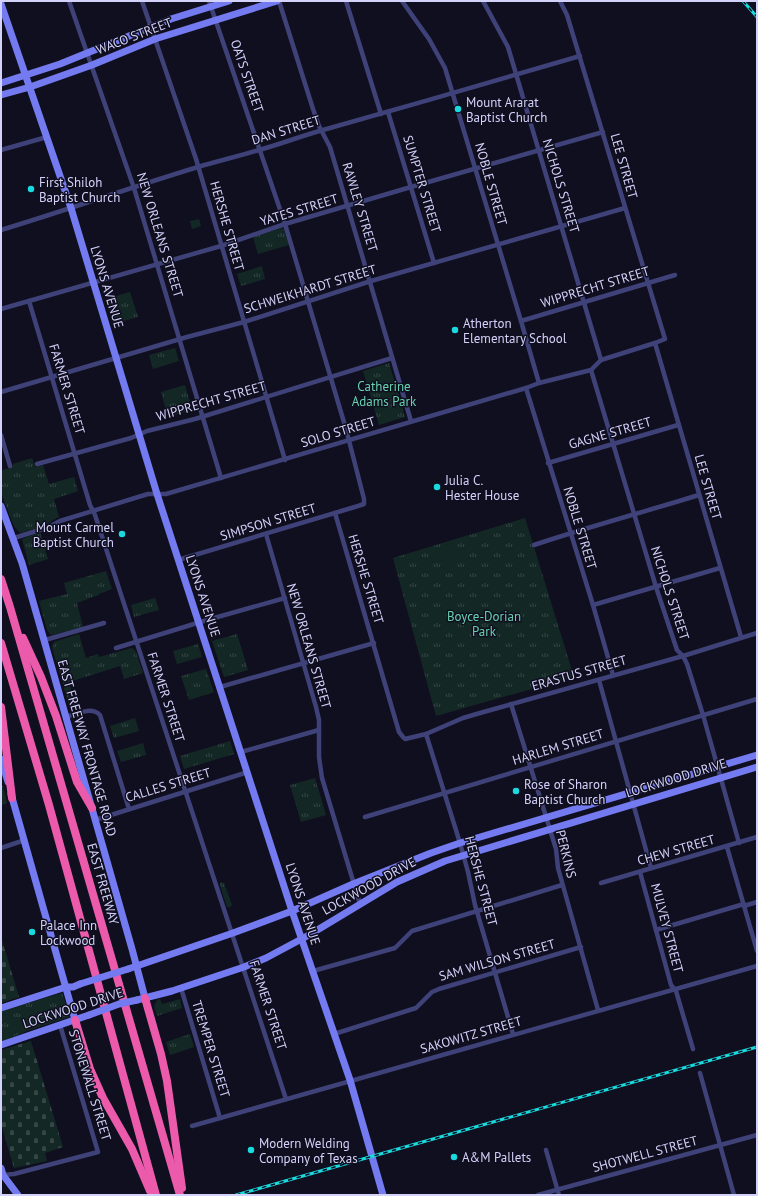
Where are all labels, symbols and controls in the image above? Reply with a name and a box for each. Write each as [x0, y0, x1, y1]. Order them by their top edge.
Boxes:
street label: WACO STREET [94, 14, 174, 58]
street label: OATS STREET [227, 37, 267, 115]
place label: Mount Ararat Baptist Church [466, 94, 547, 126]
marker: Mount Ararat Baptist Church [453, 104, 463, 114]
street label: DAN STREET [250, 111, 322, 149]
street label: LEE STREET [607, 131, 641, 201]
street label: SUMPTER STREET [399, 133, 445, 235]
street label: NICHOLS STREET [539, 137, 583, 235]
street label: NOBLE STREET [471, 141, 511, 227]
street label: RAWLEY STREET [338, 160, 382, 254]
street label: NEW ORLEANS STREET [133, 171, 187, 299]
place label: First Shiloh Baptist Church [39, 174, 120, 206]
street label: HERSHE STREET [206, 179, 248, 273]
marker: First Shiloh Baptist Church [26, 184, 36, 194]
street label: YATES STREET [258, 190, 340, 230]
street label: LYONS AVENUE [86, 244, 128, 330]
street label: SCHWEIKHARDT STREET [242, 261, 378, 317]
street label: WIPPRECHT STREET [538, 262, 652, 312]
place label: Atherton Elementary School [463, 315, 567, 347]
marker: Atherton Elementary School [450, 325, 460, 335]
street label: FARMER STREET [45, 342, 89, 436]
street label: WIPPRECHT STREET [154, 377, 268, 425]
park label: Catherine Adams Park [352, 378, 417, 410]
street label: SOLO STREET [299, 413, 377, 451]
street label: GAGNE STREET [567, 413, 653, 453]
street label: LEE STREET [691, 452, 725, 522]
place label: Julia C. Hester House [444, 472, 519, 504]
marker: Julia C. Hester House [432, 482, 442, 492]
street label: NOBLE STREET [559, 485, 601, 571]
street label: SIMPSON STREET [218, 499, 318, 545]
place label: Mount Carmel Baptist Church [33, 519, 114, 551]
marker: Mount Carmel Baptist Church [117, 529, 127, 539]
street label: HERSHE STREET [344, 532, 388, 626]
street label: NICHOLS STREET [647, 544, 693, 642]
street label: LYONS AVENUE [182, 553, 224, 639]
street label: NEW ORLEANS STREET [283, 581, 335, 711]
park label: Boyce-Dorian Park [447, 608, 521, 640]
street label: FARMER STREET [143, 650, 189, 744]
street label: ERASTUS STREET [530, 651, 628, 695]
street label: EAST FREEWAY FRONTAGE ROAD [54, 658, 120, 838]
street label: HARLEM STREET [510, 725, 606, 769]
street label: LOCKWOOD DRIVE [623, 755, 729, 801]
street label: CALLES STREET [123, 764, 213, 806]
place label: Rose of Sharon Baptist Church [524, 776, 607, 808]
marker: Rose of Sharon Baptist Church [511, 786, 521, 796]
street label: PERKINS [552, 828, 580, 880]
street label: CHEW STREET [635, 831, 717, 869]
street label: HERSHE STREET [461, 834, 501, 928]
street label: EAST FREEWAY [83, 841, 123, 928]
street label: LOCKWOOD DRIVE [319, 853, 419, 919]
street label: LYONS AVENUE [282, 861, 324, 947]
street label: MULVEY STREET [647, 881, 687, 975]
place label: Palace Inn Lockwood [40, 917, 97, 949]
marker: Palace Inn Lockwood [27, 927, 37, 937]
street label: SAM WILSON STREET [437, 935, 557, 985]
street label: FARMER STREET [245, 958, 291, 1052]
street label: LOCKWOOD DRIVE [21, 984, 125, 1032]
street label: TREMPER STREET [188, 998, 234, 1100]
street label: SAKOWITZ STREET [418, 1012, 524, 1058]
street label: STONEWALL STREET [65, 1027, 115, 1143]
street label: SHOTWELL STREET [591, 1132, 699, 1176]
place label: Modern Welding Company of Texas [259, 1135, 358, 1167]
marker: Modern Welding Company of Texas [246, 1145, 256, 1155]
place label: A&M Pallets [462, 1149, 531, 1166]
marker: A&M Pallets [449, 1152, 459, 1162]

